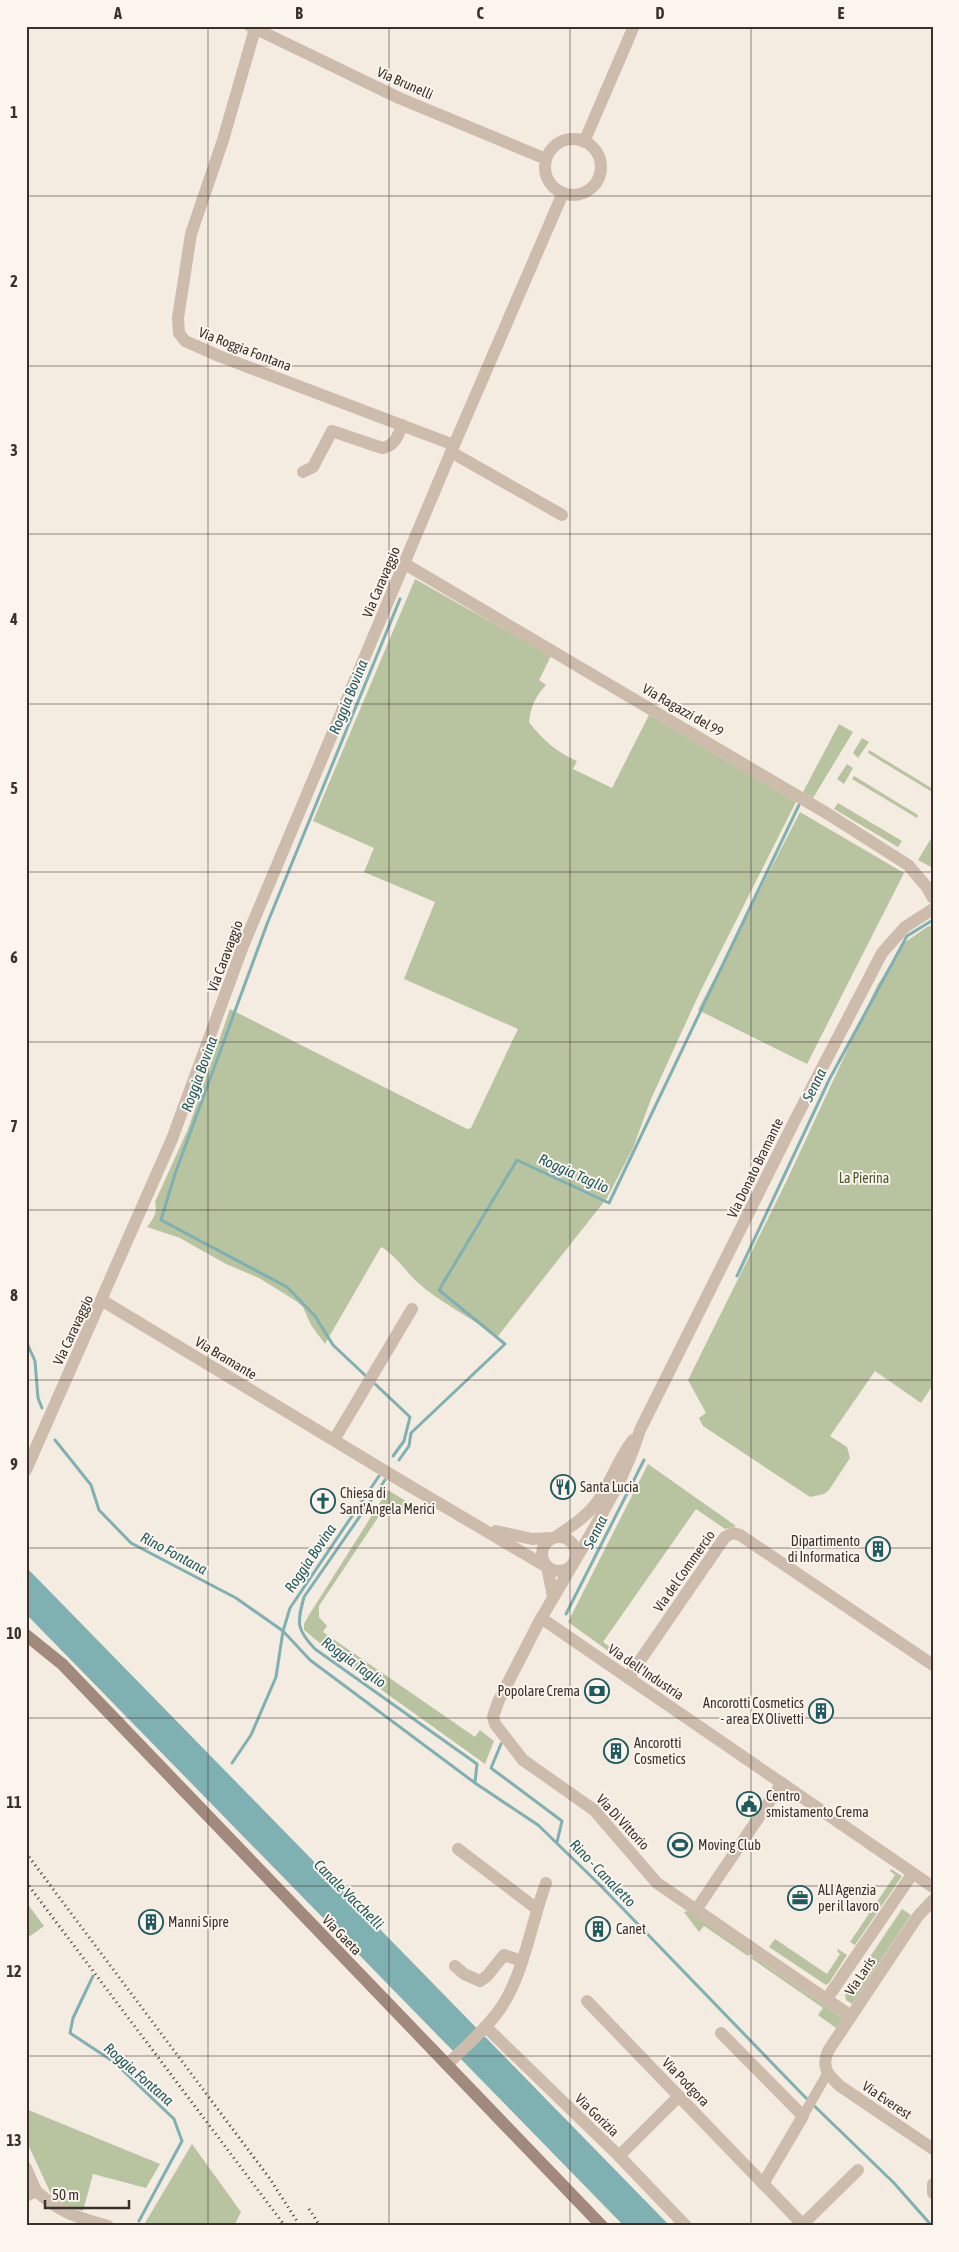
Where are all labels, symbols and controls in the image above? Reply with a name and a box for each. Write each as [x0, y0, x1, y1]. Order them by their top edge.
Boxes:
text: A [113, 4, 122, 22]
text: B [295, 4, 303, 22]
text: C [476, 4, 484, 22]
text: D [656, 4, 665, 22]
text: E [838, 4, 845, 22]
street label: Via Brunelli [374, 64, 436, 102]
text: 1 [10, 103, 18, 121]
text: 2 [10, 272, 18, 290]
street label: Via Roggia Fontana [196, 324, 294, 374]
text: 3 [10, 441, 18, 459]
street label: Via Caravaggio [359, 544, 403, 620]
text: 4 [9, 610, 18, 628]
water label: Roggia Bovina [325, 657, 371, 737]
street label: Via Ragazzi del 99 [639, 680, 727, 740]
text: 5 [10, 779, 18, 797]
street label: Via Caravaggio [204, 918, 246, 994]
text: 6 [10, 948, 18, 966]
water label: Roggia Bovina [178, 1034, 220, 1114]
water label: Senna [798, 1066, 829, 1105]
street label: Via Donato Bramante [724, 1115, 786, 1221]
text: 7 [10, 1117, 18, 1135]
water label: Roggia Taglio [536, 1150, 612, 1196]
park label: La Pierina [839, 1170, 889, 1186]
text: 8 [10, 1286, 18, 1304]
street label: Via Caravaggio [50, 1292, 96, 1368]
street label: Via Bramante [192, 1333, 260, 1383]
text: 9 [10, 1455, 18, 1473]
restaurant icon: Santa Lucia [550, 1474, 576, 1500]
place label: Santa Lucia [580, 1479, 639, 1495]
place label: Chiesa di Sant'Angela Merici [340, 1485, 435, 1517]
church icon: Chiesa di Sant'Angela Merici [310, 1488, 336, 1514]
water label: Senna [579, 1513, 610, 1552]
water label: Roggia Bovina [281, 1521, 339, 1595]
street label: Via del Commercio [650, 1527, 718, 1615]
water label: Rino Fontana [138, 1528, 210, 1578]
place label: Dipartimento di Informatica [788, 1533, 860, 1565]
building icon: Dipartimento di Informatica [865, 1536, 891, 1562]
text: 10 [6, 1624, 22, 1642]
water label: Roggia Taglio [319, 1633, 389, 1691]
street label: Via dell'Industria [605, 1641, 687, 1703]
bank icon: Popolare Crema [584, 1678, 610, 1704]
place label: Popolare Crema [497, 1683, 580, 1699]
place label: Ancorotti Cosmetics - area EX Olivetti [703, 1695, 804, 1727]
building icon: Ancorotti Cosmetics - area EX Olivetti [808, 1698, 834, 1724]
place label: Ancorotti Cosmetics [634, 1735, 686, 1767]
building icon: Ancorotti Cosmetics [603, 1738, 629, 1764]
place label: Centro smistamento Crema [766, 1788, 869, 1820]
street label: Via Di Vittorio [593, 1791, 653, 1853]
public building icon: Centro smistamento Crema [736, 1791, 762, 1817]
text: 11 [6, 1793, 22, 1811]
sports icon: Moving Club [667, 1832, 693, 1858]
water label: Rino - Canaletto [567, 1836, 639, 1910]
place label: Moving Club [698, 1837, 761, 1853]
water label: Canale Vacchelli [311, 1856, 388, 1933]
place label: ALI Agenzia per il lavoro [818, 1882, 879, 1914]
office icon: ALI Agenzia per il lavoro [787, 1885, 813, 1911]
building icon: Manni Sipre [138, 1909, 164, 1935]
street label: Via Gaeta [319, 1912, 365, 1958]
place label: Manni Sipre [168, 1914, 229, 1930]
building icon: Canet [585, 1916, 611, 1942]
place label: Canet [616, 1921, 646, 1937]
street label: Via Laris [841, 1954, 879, 1998]
text: 12 [6, 1962, 22, 1980]
water label: Roggia Fontana [101, 2039, 177, 2109]
street label: Via Podgora [659, 2054, 713, 2110]
street label: Via Everest [859, 2078, 915, 2122]
street label: Via Gorizia [572, 2090, 622, 2140]
text: 13 [6, 2131, 22, 2149]
scale bar [45, 2177, 129, 2209]
text: 50 m [52, 2186, 79, 2203]

